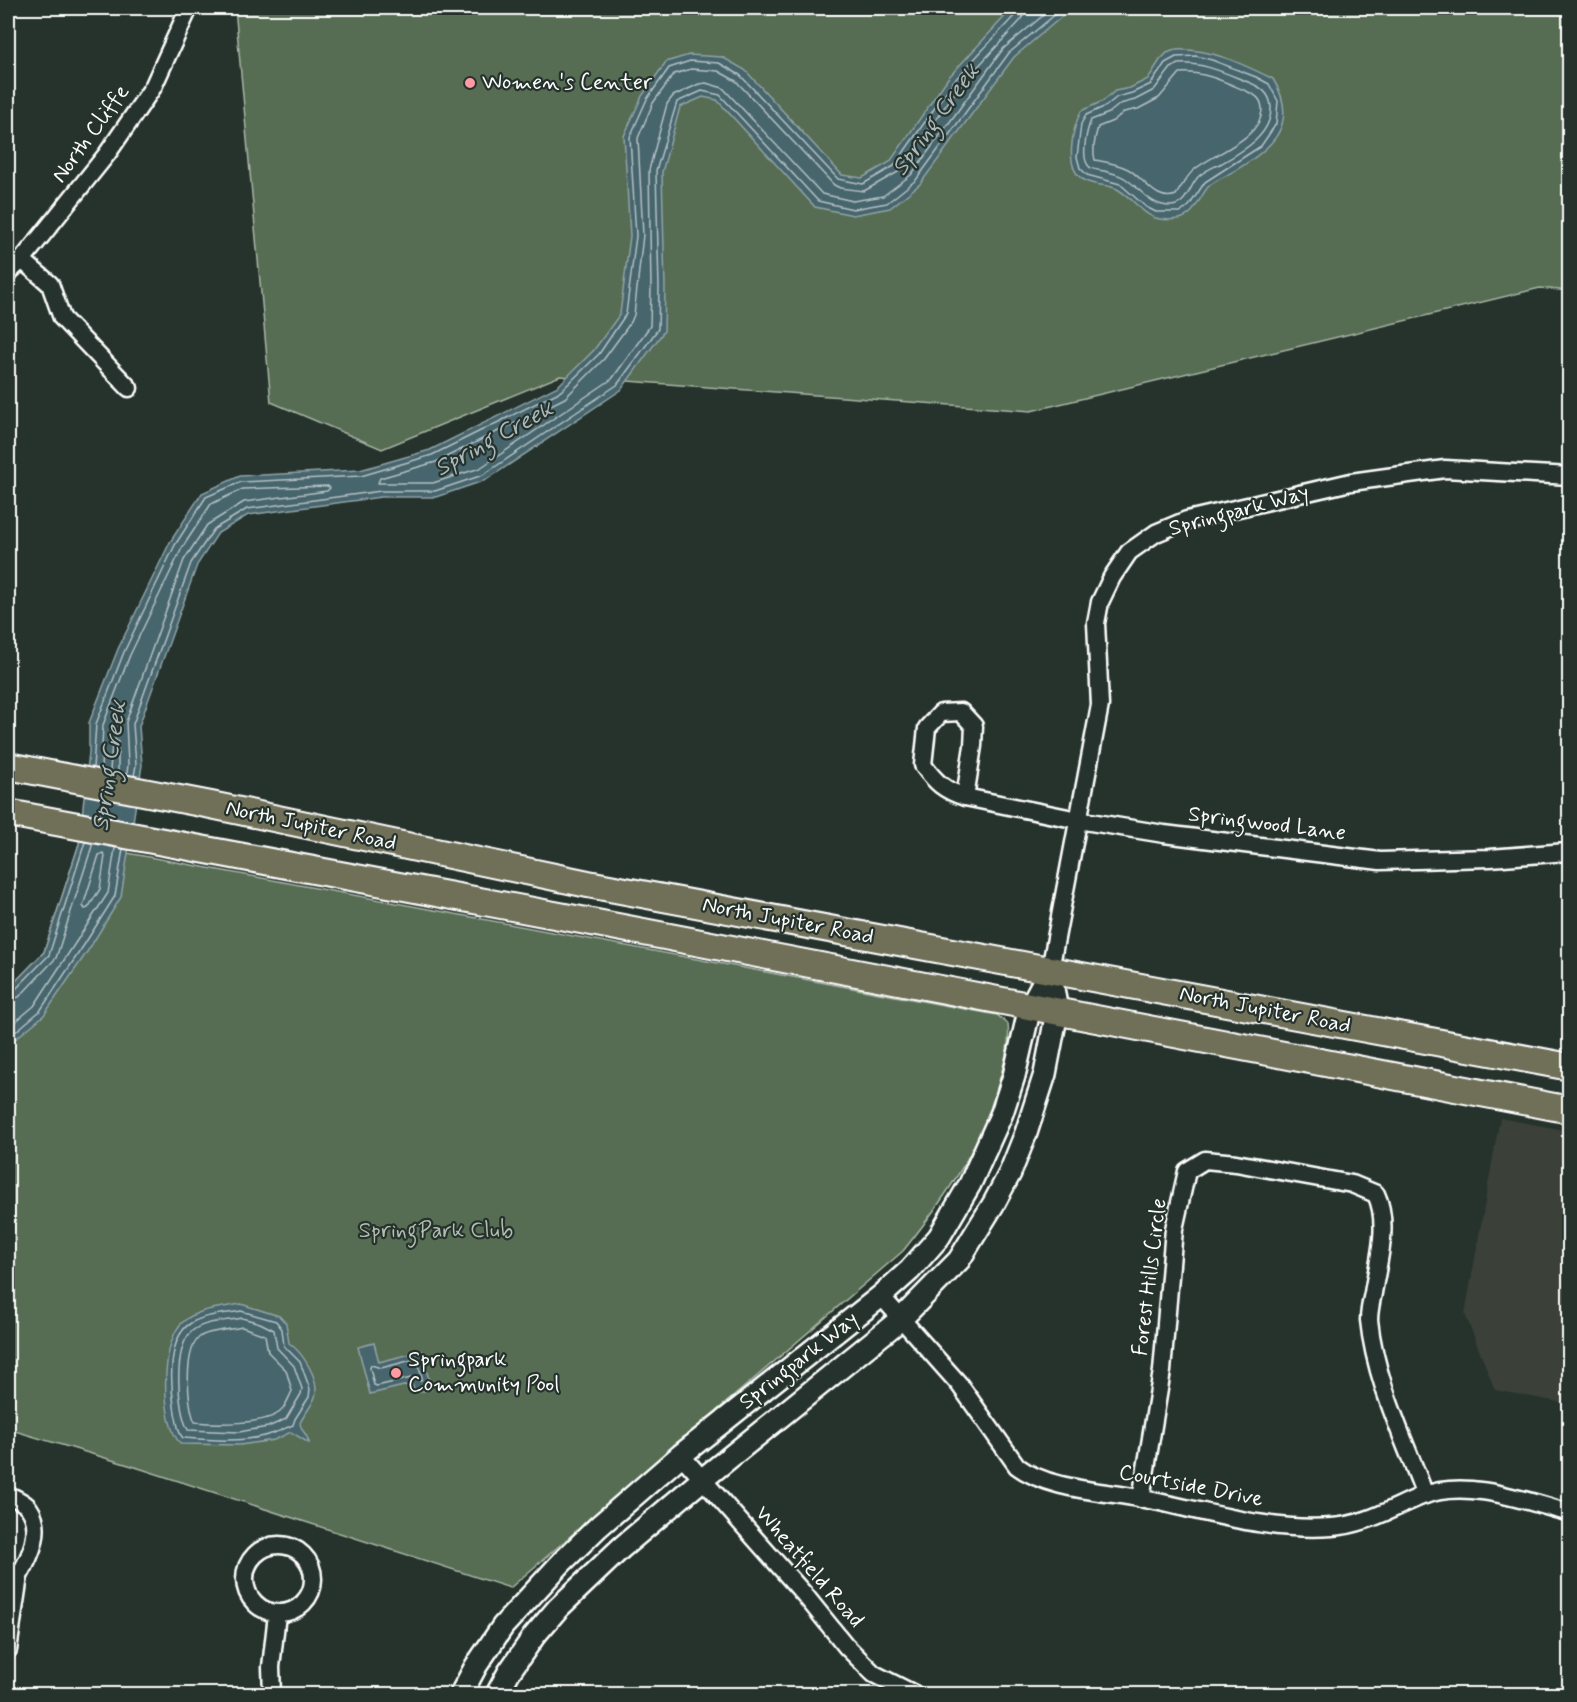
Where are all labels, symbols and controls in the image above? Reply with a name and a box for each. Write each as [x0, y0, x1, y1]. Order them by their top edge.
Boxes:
water label: Spring Creek [885, 57, 990, 184]
place label: Women's Center [482, 69, 653, 97]
marker: Women's Center [463, 76, 477, 90]
street label: North Cliffe [46, 79, 136, 189]
water label: Spring Creek [429, 393, 562, 487]
street label: Springpark Way [1166, 479, 1313, 546]
water label: Spring Creek [86, 697, 138, 834]
street label: North Jupiter Road [223, 794, 399, 858]
street label: Springwood Lane [1186, 800, 1347, 851]
street label: North Jupiter Road [700, 891, 876, 951]
street label: North Jupiter Road [1177, 980, 1353, 1040]
street label: Forest Hills Circle [1126, 1197, 1174, 1357]
park label: SpringPark Club [359, 1217, 513, 1248]
street label: Springpark Way [734, 1306, 866, 1419]
place label: Springpark Community Pool [408, 1346, 560, 1399]
marker: Springpark Community Pool [389, 1366, 403, 1380]
street label: Courtside Drive [1116, 1458, 1266, 1514]
street label: Wheatfield Road [748, 1500, 870, 1634]

